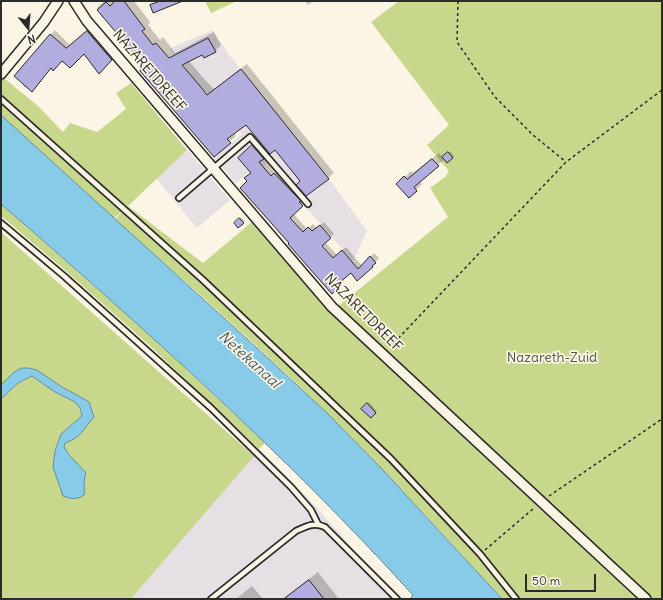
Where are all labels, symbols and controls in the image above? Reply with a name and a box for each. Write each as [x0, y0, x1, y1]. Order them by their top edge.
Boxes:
north arrow [8, 8, 48, 48]
street label: NAZARETDREEF [109, 27, 189, 115]
text: N [26, 32, 37, 47]
street label: NAZARETDREEF [321, 271, 405, 355]
water label: Netekanaal [215, 328, 283, 392]
park label: Nazareth-Zuid [507, 350, 597, 366]
scale bar [527, 566, 598, 592]
text: 50 m [532, 573, 560, 588]

